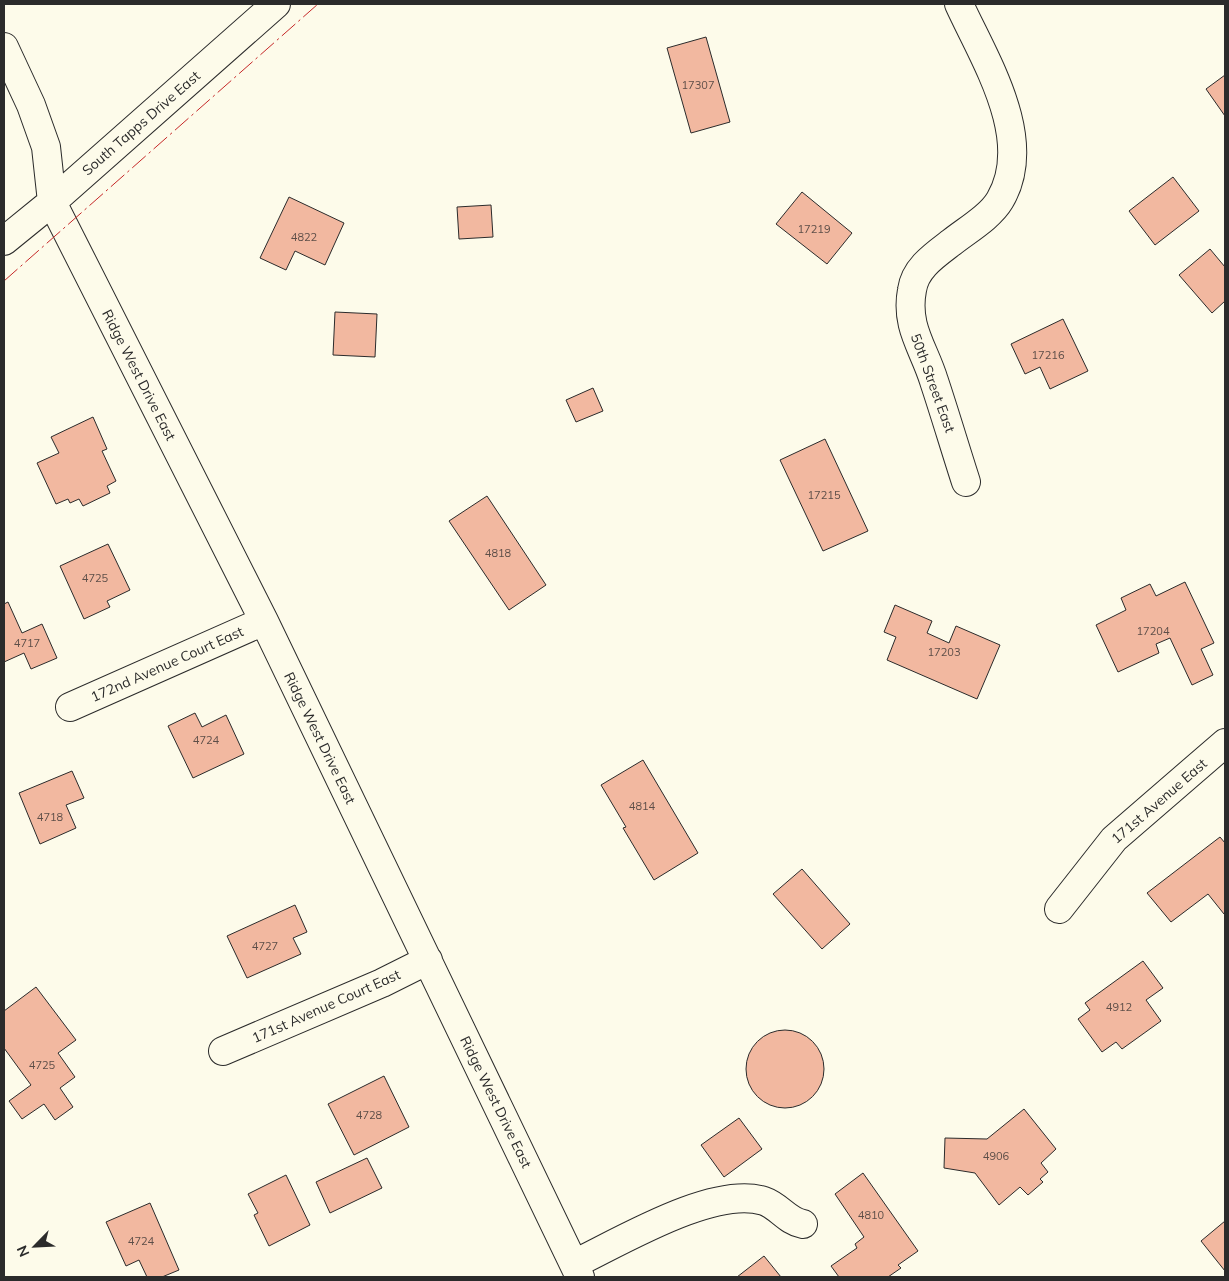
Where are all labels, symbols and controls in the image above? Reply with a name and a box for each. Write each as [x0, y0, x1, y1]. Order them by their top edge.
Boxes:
street label: South Tapps Drive East [78, 67, 204, 179]
house number: 17307 [682, 78, 715, 92]
house number: 17219 [798, 222, 831, 236]
house number: 4822 [291, 230, 318, 244]
street label: Ridge West Drive East [98, 306, 180, 444]
street label: 50th Street East [907, 331, 959, 435]
house number: 17216 [1032, 348, 1065, 362]
house number: 17215 [808, 488, 841, 502]
house number: 4818 [485, 546, 512, 560]
house number: 4725 [82, 571, 109, 585]
street label: 172nd Avenue Court East [88, 622, 246, 706]
house number: 17204 [1137, 624, 1170, 638]
house number: 4717 [14, 636, 40, 650]
house number: 17203 [928, 645, 961, 659]
street label: Ridge West Drive East [280, 669, 360, 807]
house number: 4724 [193, 733, 220, 747]
street label: 171st Avenue East [1107, 754, 1211, 848]
house number: 4814 [629, 799, 656, 813]
house number: 4718 [37, 810, 64, 824]
house number: 4727 [252, 939, 278, 953]
street label: 171st Avenue Court East [249, 965, 403, 1047]
house number: 4912 [1106, 1000, 1133, 1014]
street label: Ridge West Drive East [456, 1033, 536, 1171]
house number: 4725 [29, 1058, 56, 1072]
house number: 4728 [356, 1108, 383, 1122]
house number: 4906 [983, 1149, 1010, 1163]
house number: 4810 [858, 1208, 885, 1222]
north arrow [10, 1221, 60, 1271]
house number: 4724 [128, 1234, 155, 1248]
text: N [13, 1243, 33, 1260]

